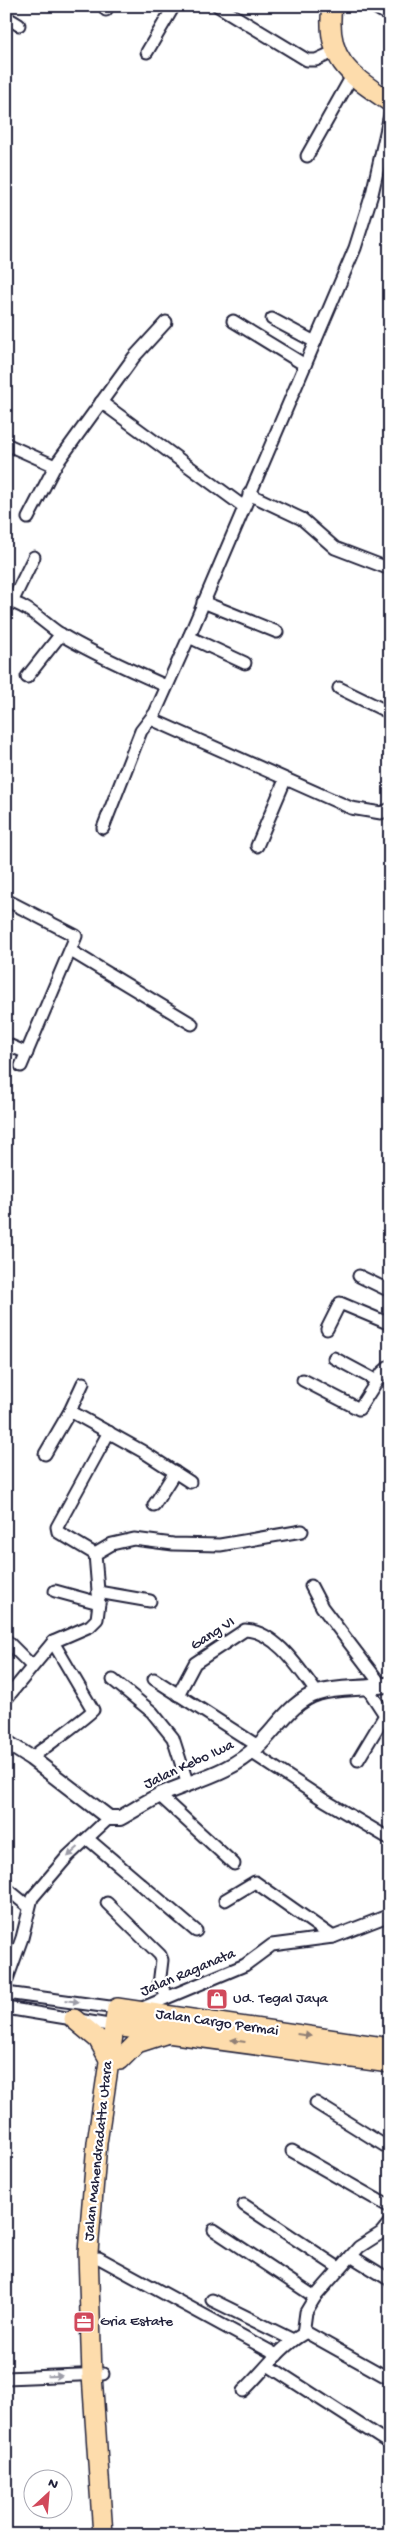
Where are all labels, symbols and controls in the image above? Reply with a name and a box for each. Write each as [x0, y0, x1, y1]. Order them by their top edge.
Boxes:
street label: Gang VI [188, 1613, 238, 1655]
street label: Jalan Kebo Iwa [141, 1736, 238, 1794]
one-way arrow [68, 1846, 80, 1858]
street label: Jalan Raganata [138, 1945, 239, 2001]
shop icon: Ud. Tegal Jaya [205, 1987, 229, 2011]
place label: Ud. Tegal Jaya [233, 1990, 329, 2008]
one-way arrow [64, 1998, 80, 2006]
street label: Jalan Cargo Permai [154, 2005, 280, 2041]
one-way arrow [296, 2032, 312, 2040]
one-way arrow [229, 2037, 245, 2045]
street label: Jalan Mahendradatta Utara [81, 2060, 117, 2242]
office icon: Gria Estate [72, 2310, 96, 2334]
place label: Gria Estate [100, 2313, 173, 2331]
one-way arrow [47, 2372, 63, 2380]
north arrow [22, 2468, 72, 2518]
text: N [45, 2475, 60, 2494]

